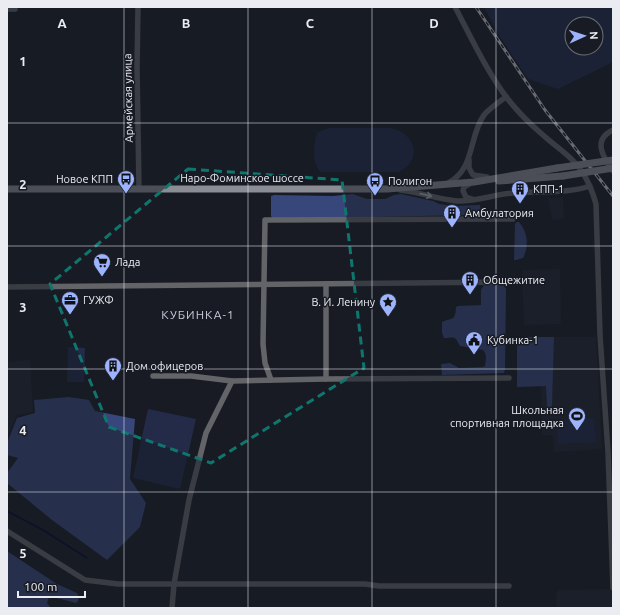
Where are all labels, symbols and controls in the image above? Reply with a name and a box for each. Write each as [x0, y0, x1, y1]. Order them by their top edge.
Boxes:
text: A [57, 16, 67, 30]
text: B [182, 16, 191, 30]
text: C [306, 16, 315, 30]
text: D [429, 16, 439, 30]
north arrow [564, 16, 604, 56]
text: N [588, 31, 600, 40]
street label: Армейская улица [121, 53, 135, 143]
text: 1 [19, 54, 27, 68]
bus stop icon: Новое КПП [116, 169, 136, 194]
bus stop icon: Полигон [365, 171, 385, 196]
street label: Наро-Фоминское шоссе [180, 172, 304, 184]
place label: Новое КПП [56, 173, 113, 185]
place label: Полигон [388, 175, 432, 187]
text: 2 [19, 177, 27, 191]
building icon: КПП-1 [510, 179, 530, 204]
place label: КПП-1 [533, 183, 564, 195]
one-way arrow [419, 192, 432, 199]
building icon: Амбулатория [442, 203, 462, 228]
place label: Амбулатория [465, 207, 534, 219]
supermarket icon: Лада [92, 252, 112, 277]
place label: Лада [115, 256, 140, 268]
building icon: Общежитие [460, 270, 480, 295]
place label: Общежитие [483, 274, 545, 286]
office icon: ГУЖФ [60, 290, 80, 315]
place icon: В. И. Ленину [378, 292, 398, 317]
place label: ГУЖФ [83, 294, 114, 306]
place label: В. И. Ленину [312, 296, 376, 308]
text: 3 [19, 300, 27, 314]
district label: КУБИНКА-1 [161, 308, 235, 321]
public building icon: Кубинка-1 [464, 330, 484, 355]
place label: Кубинка-1 [487, 334, 539, 346]
building icon: Дом офицеров [103, 356, 123, 381]
place label: Дом офицеров [126, 360, 203, 372]
place label: Школьная спортивная площадка [450, 404, 564, 429]
sports icon: Школьная спортивная площадка [567, 406, 587, 431]
text: 4 [19, 423, 27, 437]
text: 5 [19, 546, 27, 560]
scale bar [18, 573, 85, 599]
text: 100 m [24, 580, 57, 593]

